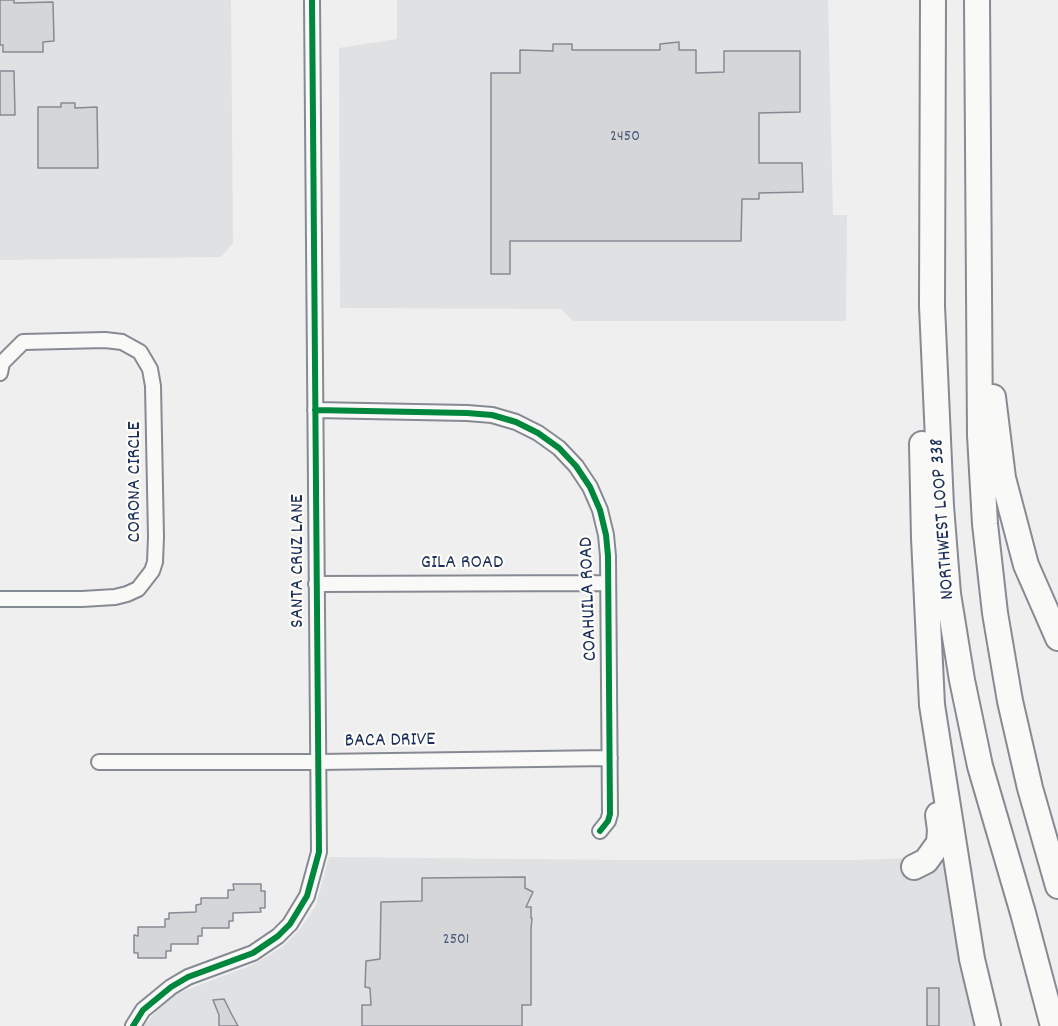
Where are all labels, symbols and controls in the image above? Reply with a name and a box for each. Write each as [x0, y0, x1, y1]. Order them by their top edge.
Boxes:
house number: 2450 [610, 128, 640, 148]
street label: CORONA CIRCLE [124, 422, 148, 542]
street label: NORTHWEST LOOP 338 [926, 437, 962, 601]
street label: SANTA CRUZ LANE [287, 494, 311, 628]
street label: COAHUILA ROAD [576, 536, 604, 662]
street label: GILA ROAD [421, 552, 503, 576]
street label: BACA DRIVE [344, 729, 436, 755]
house number: 2501 [443, 931, 469, 951]

